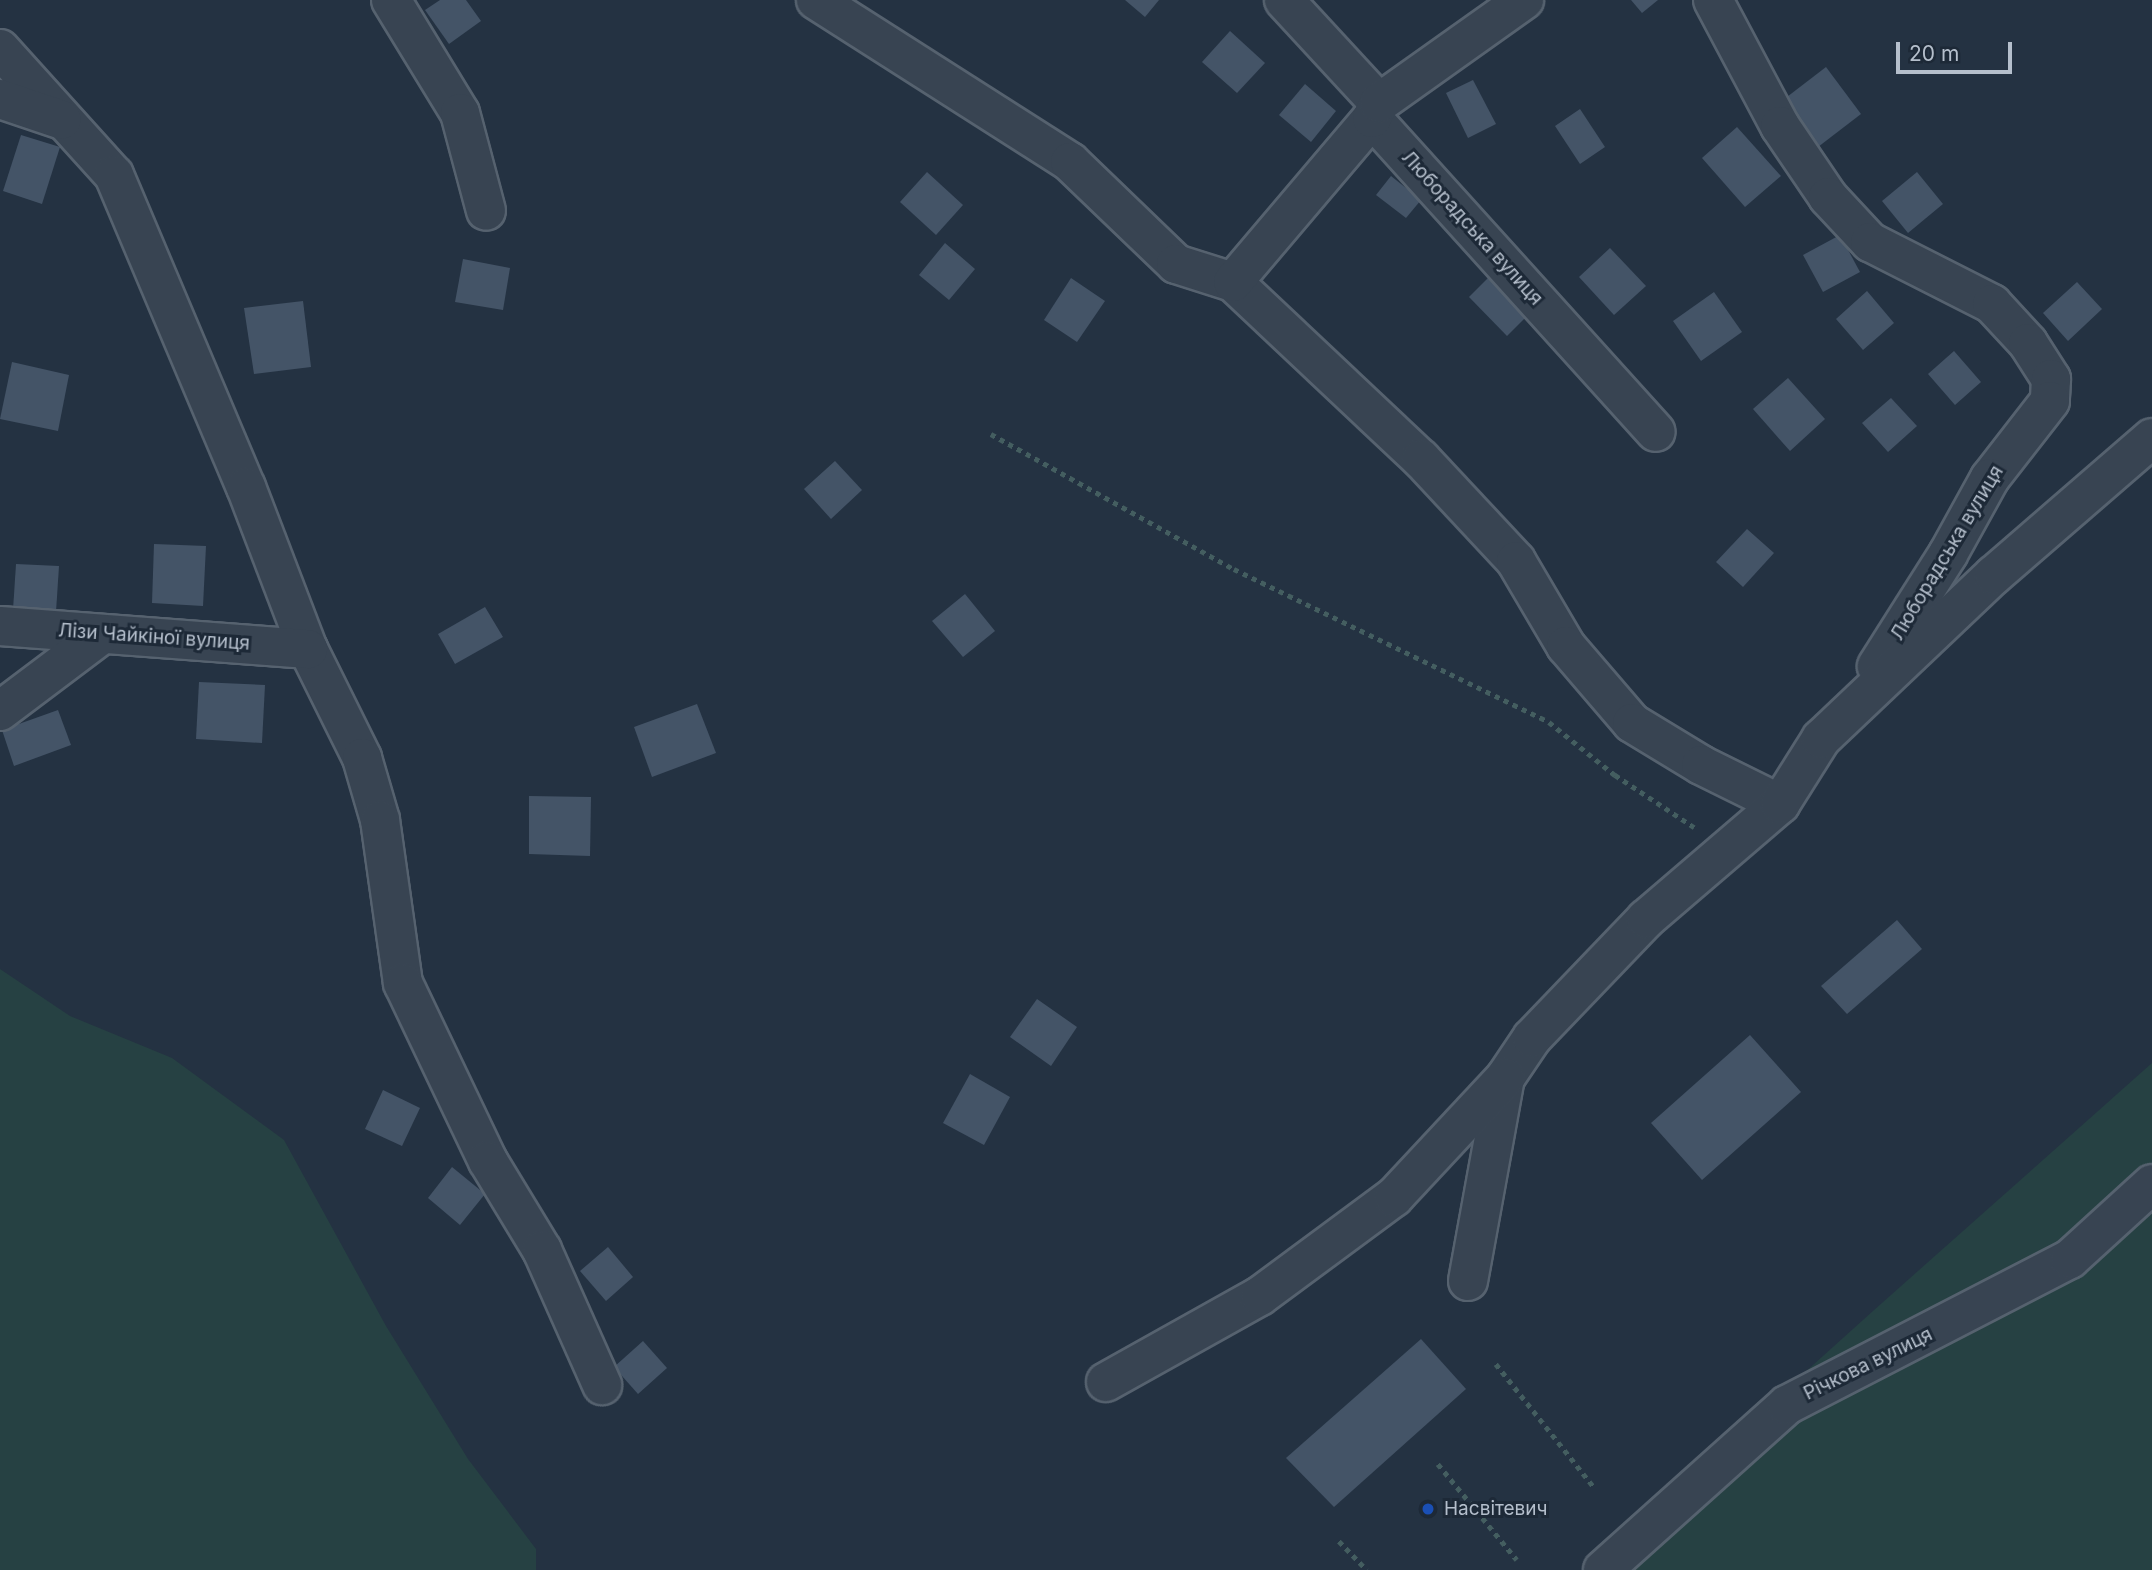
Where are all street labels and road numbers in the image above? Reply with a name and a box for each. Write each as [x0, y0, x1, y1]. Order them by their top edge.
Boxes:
street label: Люборадська вулиця [1397, 146, 1547, 310]
street label: Люборадська вулиця [1886, 462, 2008, 644]
street label: Лізи Чайкіної вулиця [57, 619, 251, 655]
street label: Річкова вулиця [1800, 1323, 1936, 1405]

